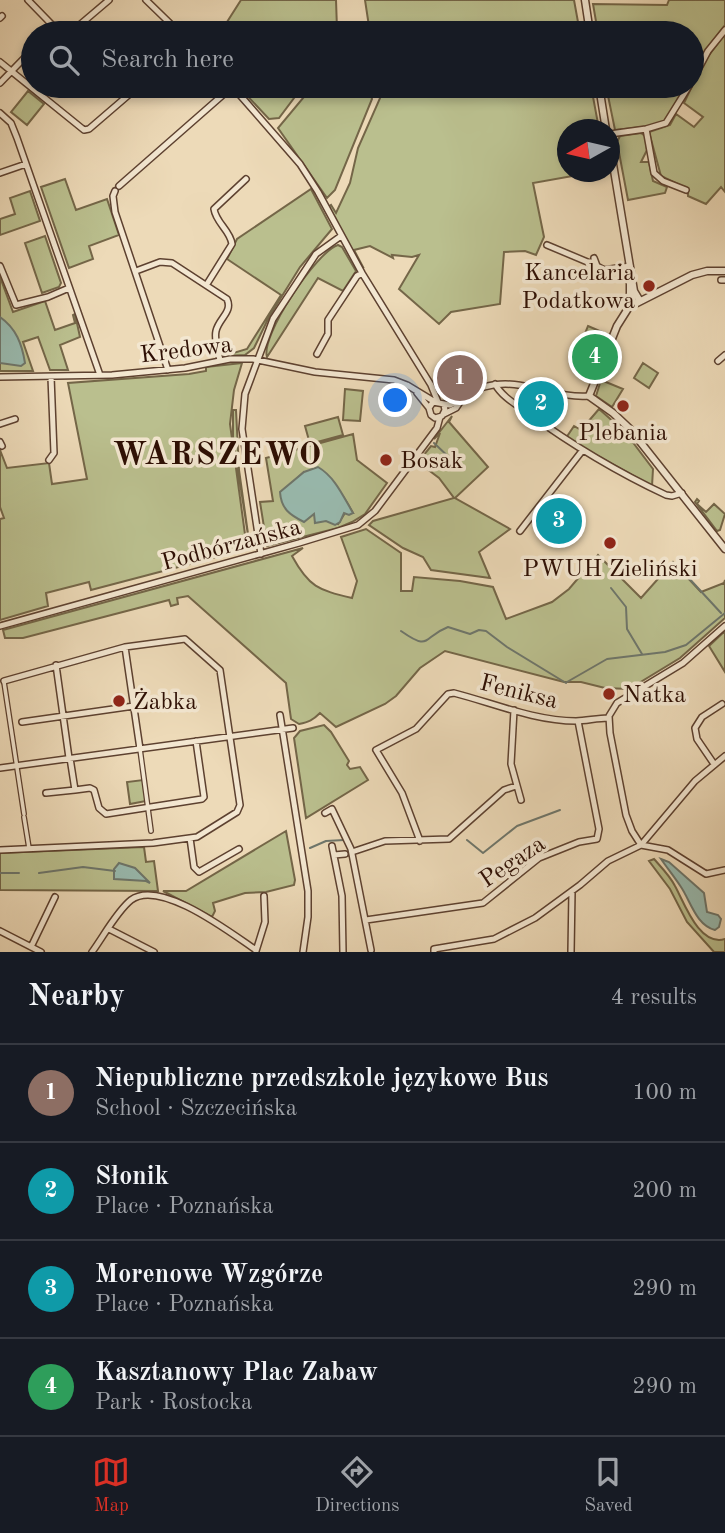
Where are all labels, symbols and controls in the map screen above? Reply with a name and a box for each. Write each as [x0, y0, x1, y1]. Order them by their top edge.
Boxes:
search box [21, 21, 704, 98]
icon: search [45, 41, 83, 79]
text: Search here [101, 47, 234, 73]
north arrow [557, 119, 620, 182]
place label: Kancelaria Podatkowa [522, 262, 635, 314]
marker: Kancelaria Podatkowa [641, 278, 657, 294]
pin: 4 [572, 331, 618, 383]
street label: Kredowa [139, 333, 234, 369]
pin: 1 [437, 352, 483, 404]
pin: 2 [518, 378, 564, 430]
your location [378, 383, 412, 417]
marker: Plebania [615, 398, 631, 414]
place label: Plebania [578, 422, 668, 446]
district label: WARSZEWO [113, 440, 323, 472]
place label: Bosak [400, 450, 463, 474]
marker: Bosak [378, 452, 394, 468]
pin: 3 [536, 495, 582, 547]
street label: Podbórzańska [159, 516, 304, 576]
marker: PWUH Zieliński [602, 535, 618, 551]
place label: PWUH Zieliński [523, 558, 697, 582]
street label: Feniksa [477, 672, 560, 714]
place label: Natka [623, 684, 686, 708]
marker: Natka [601, 686, 617, 702]
place label: Żabka [133, 688, 197, 715]
marker: Żabka [111, 693, 127, 709]
street label: Pegaza [476, 832, 550, 893]
text: Nearby [28, 982, 125, 1012]
text: 4 results [611, 986, 697, 1009]
text: Niepubliczne przedszkole językowe Bus [95, 1066, 549, 1092]
text: 1 [44, 1081, 58, 1104]
text: 100 m [632, 1081, 697, 1104]
text: School · Szczecińska [95, 1097, 297, 1120]
text: Słonik [95, 1164, 169, 1190]
text: 2 [44, 1179, 58, 1202]
text: 200 m [632, 1179, 697, 1202]
text: Place · Poznańska [95, 1195, 274, 1218]
text: Morenowe Wzgórze [95, 1262, 323, 1288]
text: 3 [44, 1277, 58, 1300]
text: 290 m [632, 1277, 697, 1300]
text: Place · Poznańska [95, 1293, 274, 1316]
text: Kasztanowy Plac Zabaw [95, 1360, 378, 1386]
text: 4 [44, 1375, 58, 1398]
text: 290 m [632, 1375, 697, 1398]
text: Park · Rostocka [95, 1391, 252, 1414]
tab: Map [92, 1453, 130, 1518]
tab: Directions [315, 1453, 400, 1518]
tab: Saved [584, 1453, 633, 1518]

